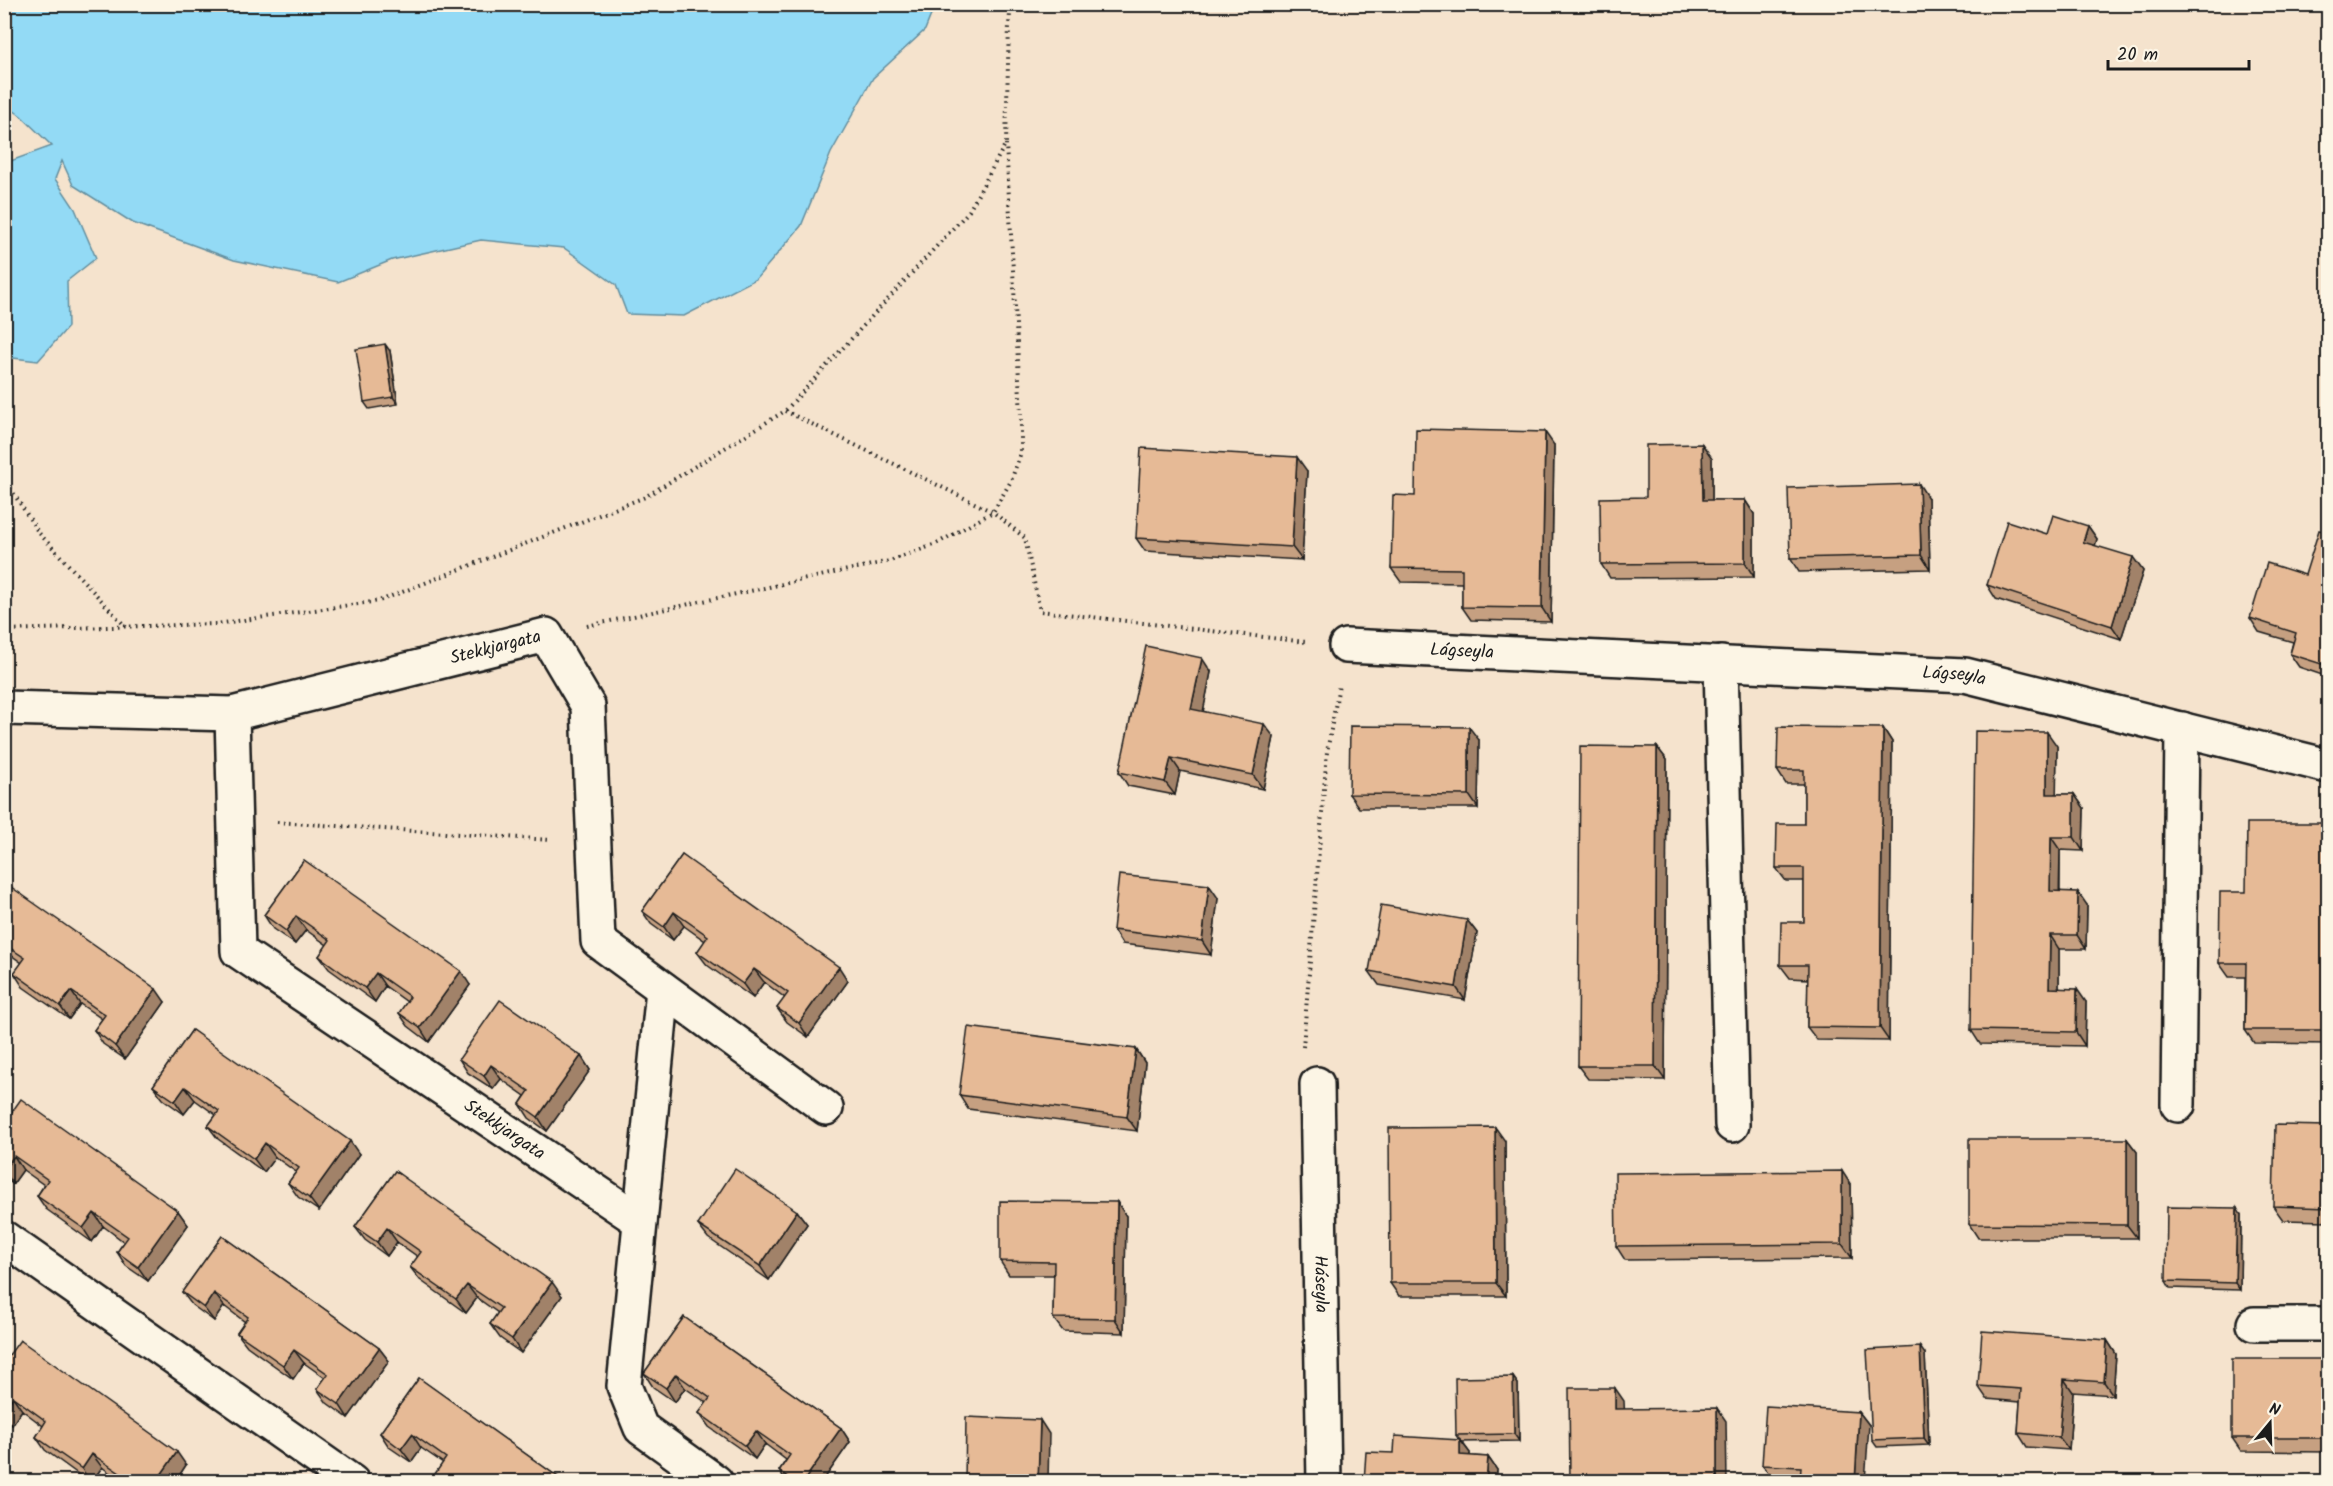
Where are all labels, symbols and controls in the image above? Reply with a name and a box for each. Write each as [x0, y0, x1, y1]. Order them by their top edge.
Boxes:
scale bar [2108, 33, 2249, 71]
text: 20 m [2117, 41, 2158, 70]
street label: Stekkjargata [447, 622, 544, 673]
street label: Lágseyla [1429, 635, 1495, 667]
street label: Lágseyla [1922, 659, 1989, 694]
street label: Stekkjargata [458, 1092, 551, 1168]
street label: Háseyla [1306, 1255, 1336, 1313]
north arrow [2240, 1393, 2300, 1453]
text: N [2266, 1397, 2283, 1424]

